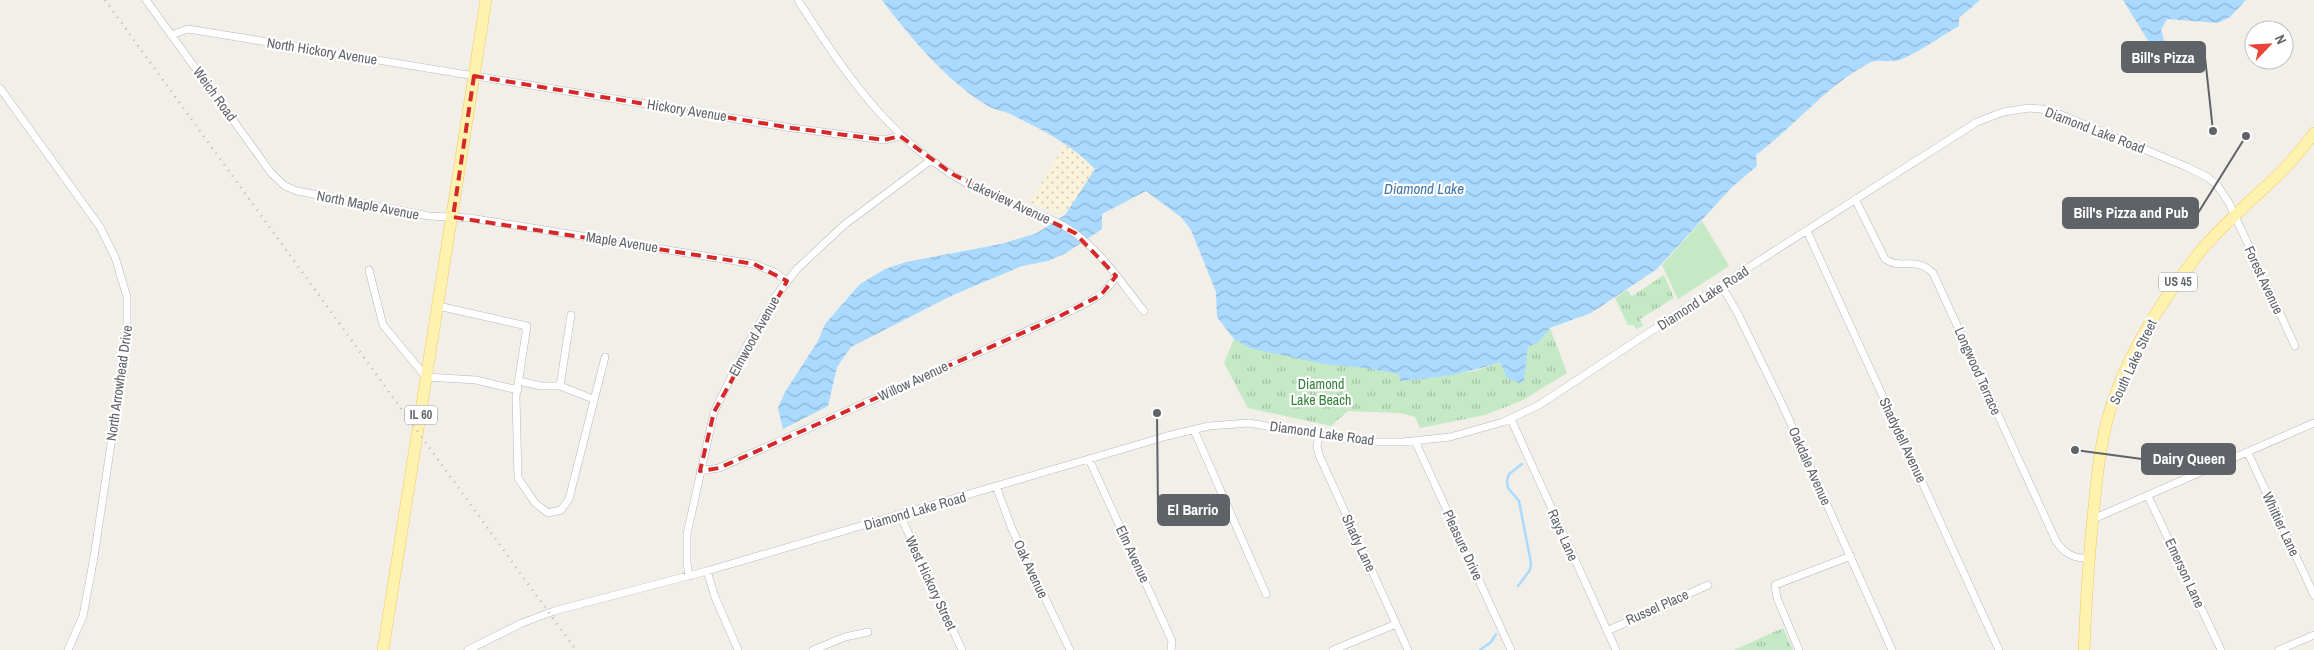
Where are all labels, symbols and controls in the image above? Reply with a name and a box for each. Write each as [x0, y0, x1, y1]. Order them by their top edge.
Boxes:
north arrow [2244, 20, 2294, 70]
text: N [2271, 32, 2291, 47]
street label: North Hickory Avenue [266, 33, 378, 69]
callout: Bill's Pizza [2122, 42, 2205, 72]
text: Bill's Pizza [2131, 47, 2195, 68]
street label: Weich Road [189, 63, 241, 125]
street label: Hickory Avenue [646, 95, 728, 125]
street label: Diamond Lake Road [2043, 103, 2147, 157]
street label: Lakeview Avenue [965, 174, 1053, 228]
water label: Diamond Lake [1384, 178, 1464, 199]
street label: North Maple Avenue [315, 186, 421, 224]
callout: Bill's Pizza and Pub [2063, 198, 2198, 228]
text: Bill's Pizza and Pub [2073, 202, 2189, 223]
street label: Maple Avenue [585, 227, 659, 257]
street label: Forest Avenue [2240, 243, 2288, 317]
street label: Diamond Lake Road [1654, 262, 1752, 334]
road number: US 45 [2159, 272, 2197, 292]
street label: Elmwood Avenue [725, 293, 783, 379]
street label: South Lake Street [2105, 317, 2161, 407]
street label: North Arrowhead Drive [102, 324, 136, 442]
street label: Longwood Terrace [1951, 324, 2005, 418]
street label: Willow Avenue [875, 357, 951, 405]
park label: Diamond Lake Beach [1291, 375, 1351, 409]
street label: Shadydell Avenue [1875, 395, 1931, 485]
road number: IL 60 [405, 406, 437, 424]
street label: Diamond Lake Road [1269, 417, 1375, 449]
street label: Oakdale Avenue [1785, 424, 1835, 508]
callout: Dairy Queen [2142, 444, 2235, 474]
text: Dairy Queen [2153, 448, 2225, 469]
street label: Diamond Lake Road [862, 488, 968, 534]
street label: Whittier Lane [2258, 489, 2304, 559]
callout: El Barrio [1158, 495, 1229, 525]
text: El Barrio [1167, 499, 1219, 520]
street label: Rays Lane [1544, 506, 1582, 564]
street label: Pleasure Drive [1439, 507, 1487, 583]
street label: Shady Lane [1338, 511, 1380, 575]
street label: Elm Avenue [1112, 523, 1154, 585]
street label: West Hickory Street [901, 533, 961, 633]
street label: Emerson Lane [2161, 535, 2209, 611]
street label: Oak Avenue [1010, 537, 1052, 601]
street label: Russel Place [1623, 585, 1691, 629]

